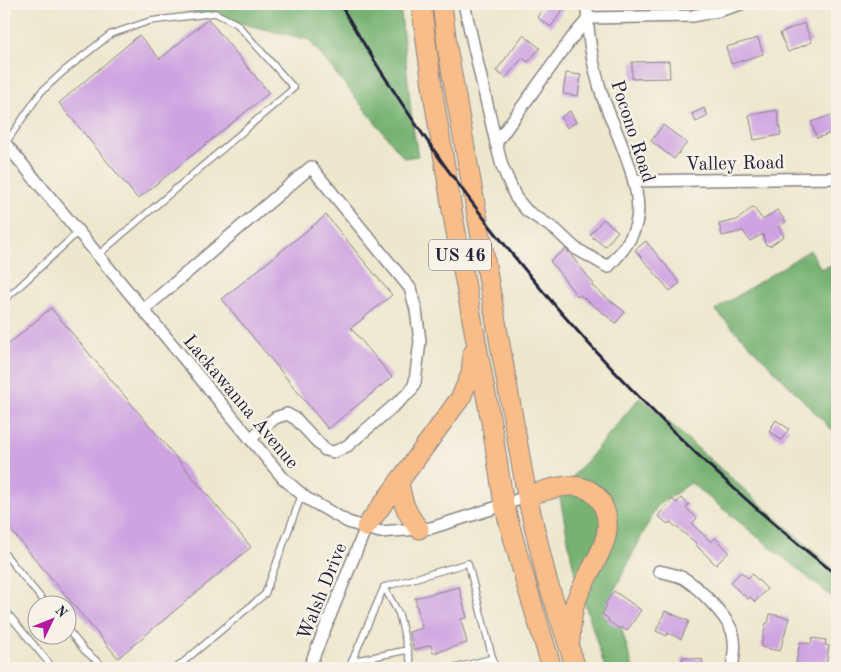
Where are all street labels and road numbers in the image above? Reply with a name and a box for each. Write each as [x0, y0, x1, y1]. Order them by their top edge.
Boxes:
street label: Pocono Road [606, 78, 657, 185]
street label: Valley Road [685, 154, 785, 175]
road number: US 46 [429, 240, 491, 270]
street label: Lackawanna Avenue [179, 332, 301, 473]
street label: Walsh Drive [295, 541, 351, 643]

